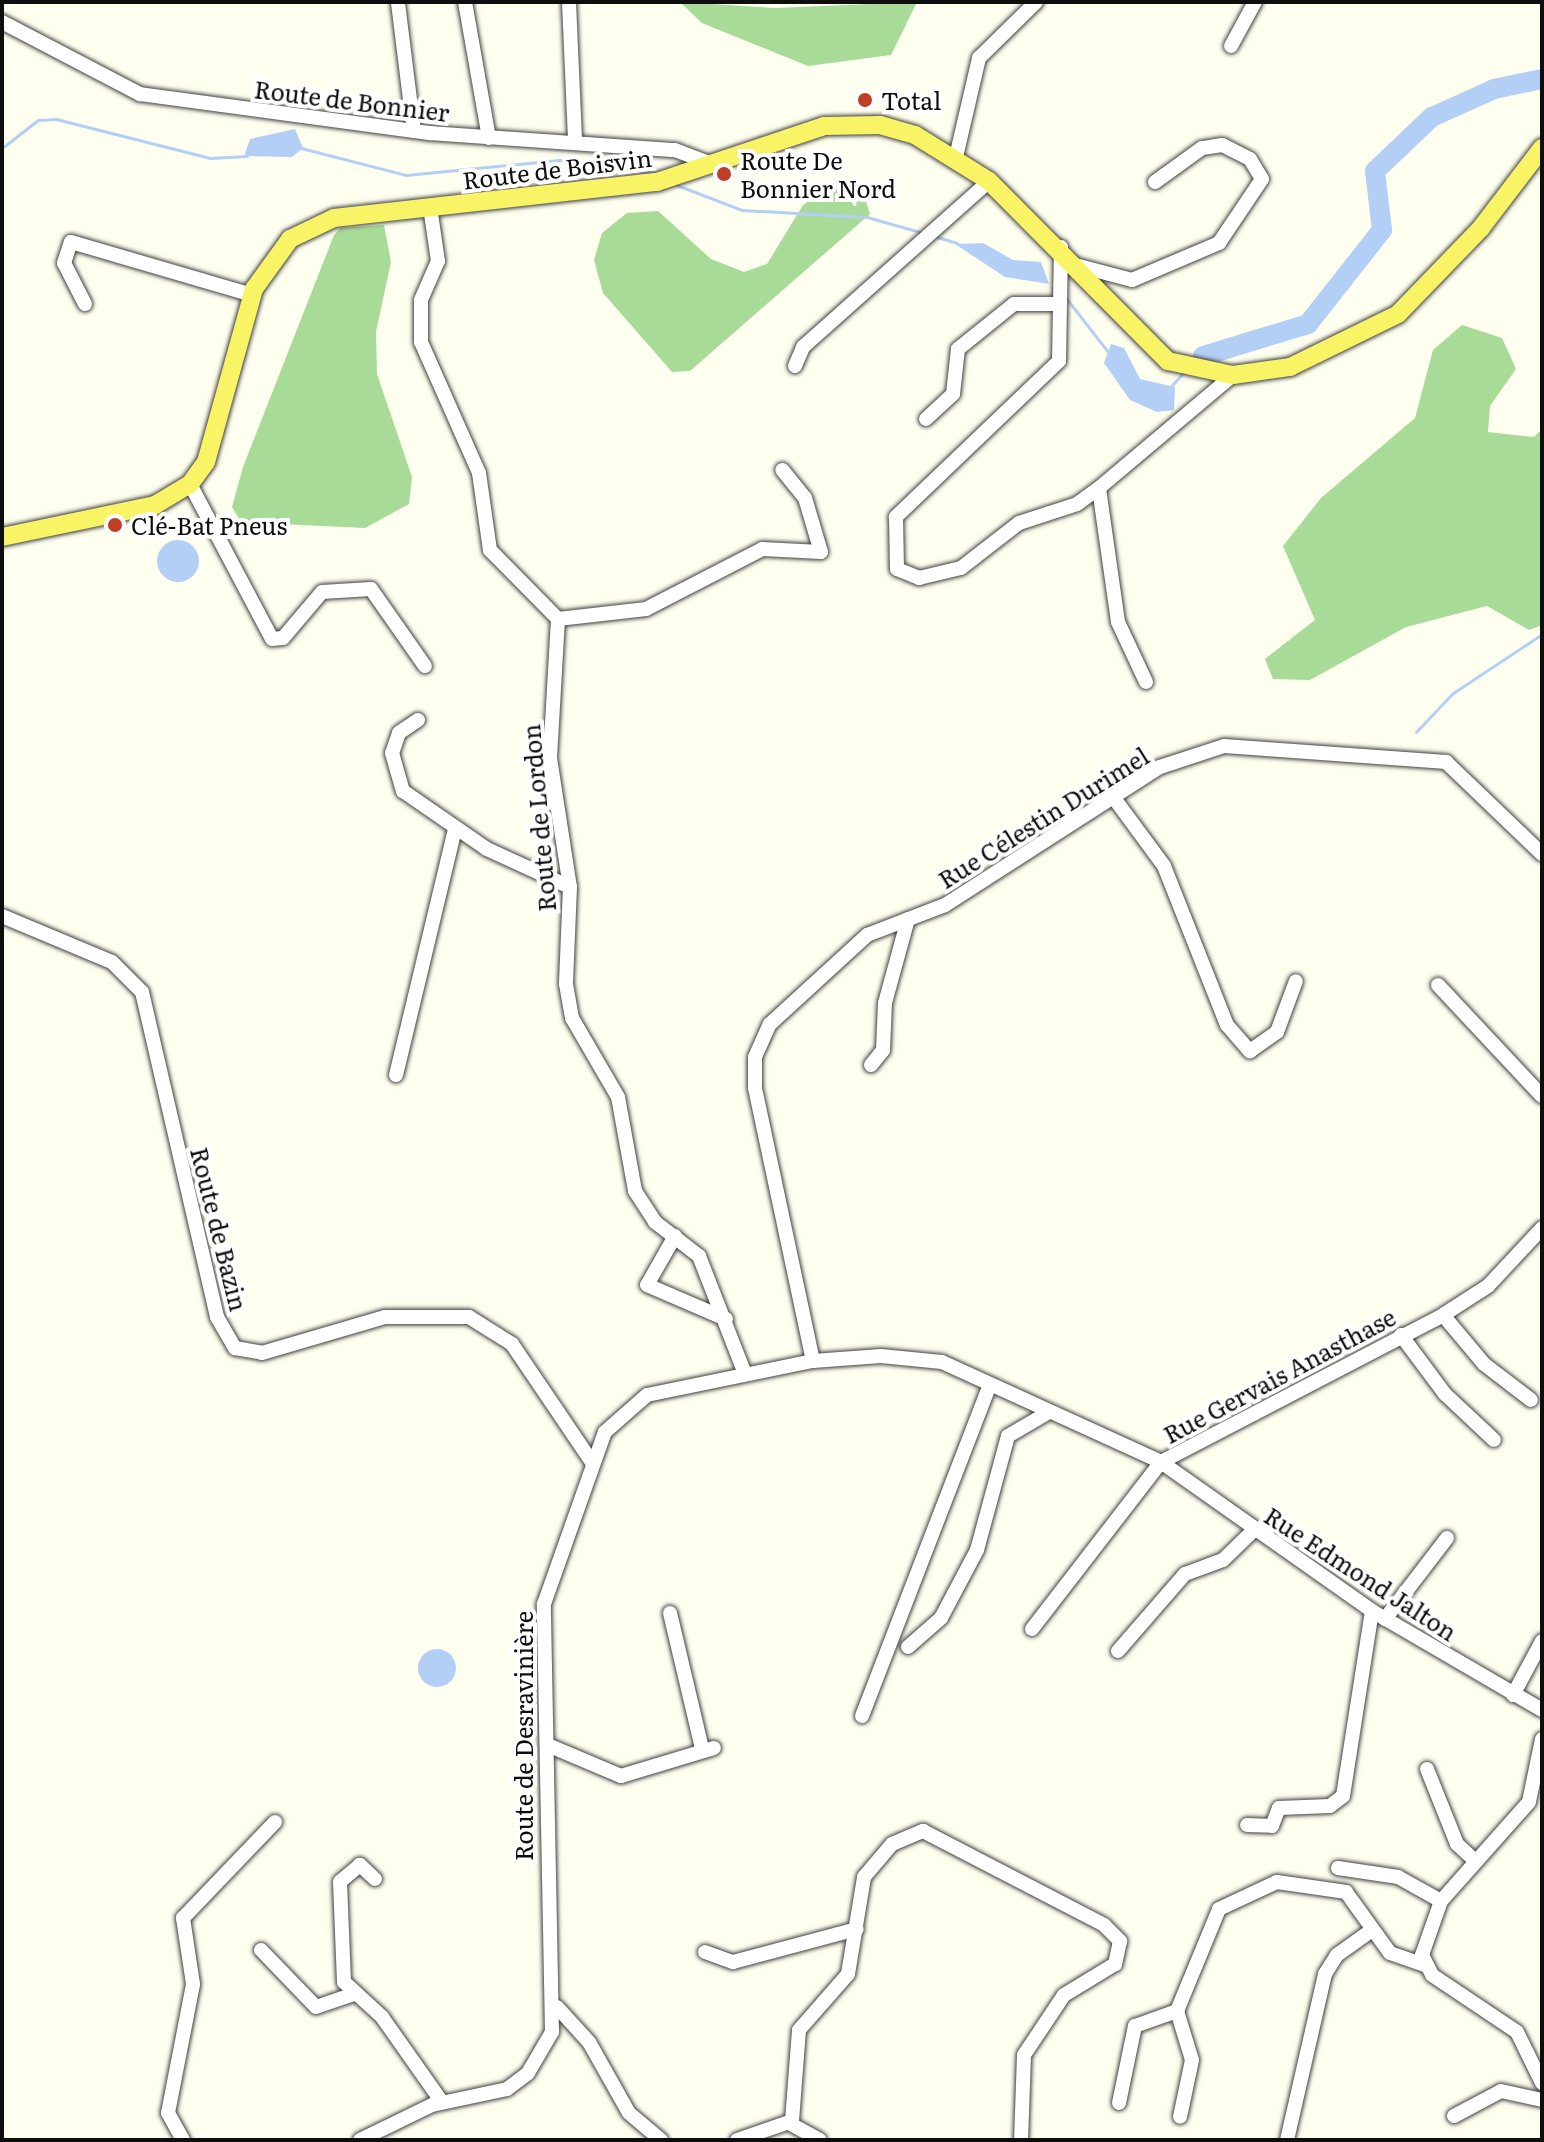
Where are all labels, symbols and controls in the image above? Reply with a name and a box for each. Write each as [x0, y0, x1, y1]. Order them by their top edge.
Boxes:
street label: Route de Bonnier [253, 74, 451, 126]
place label: Total [881, 86, 941, 114]
marker: Total [856, 91, 874, 109]
street label: Route de Boisvin [461, 142, 653, 194]
place label: Route De Bonnier Nord [740, 146, 896, 202]
marker: Route De Bonnier Nord [715, 165, 733, 183]
place label: Clé-Bat Pneus [131, 511, 287, 539]
marker: Clé-Bat Pneus [106, 516, 124, 534]
street label: Route de Lordon [515, 723, 561, 913]
street label: Rue Célestin Durimel [932, 740, 1154, 894]
street label: Route de Bazin [186, 1144, 254, 1314]
street label: Rue Gervais Anasthase [1158, 1302, 1400, 1448]
street label: Rue Edmond Jalton [1260, 1500, 1462, 1646]
street label: Route de Desravinière [509, 1611, 537, 1861]

